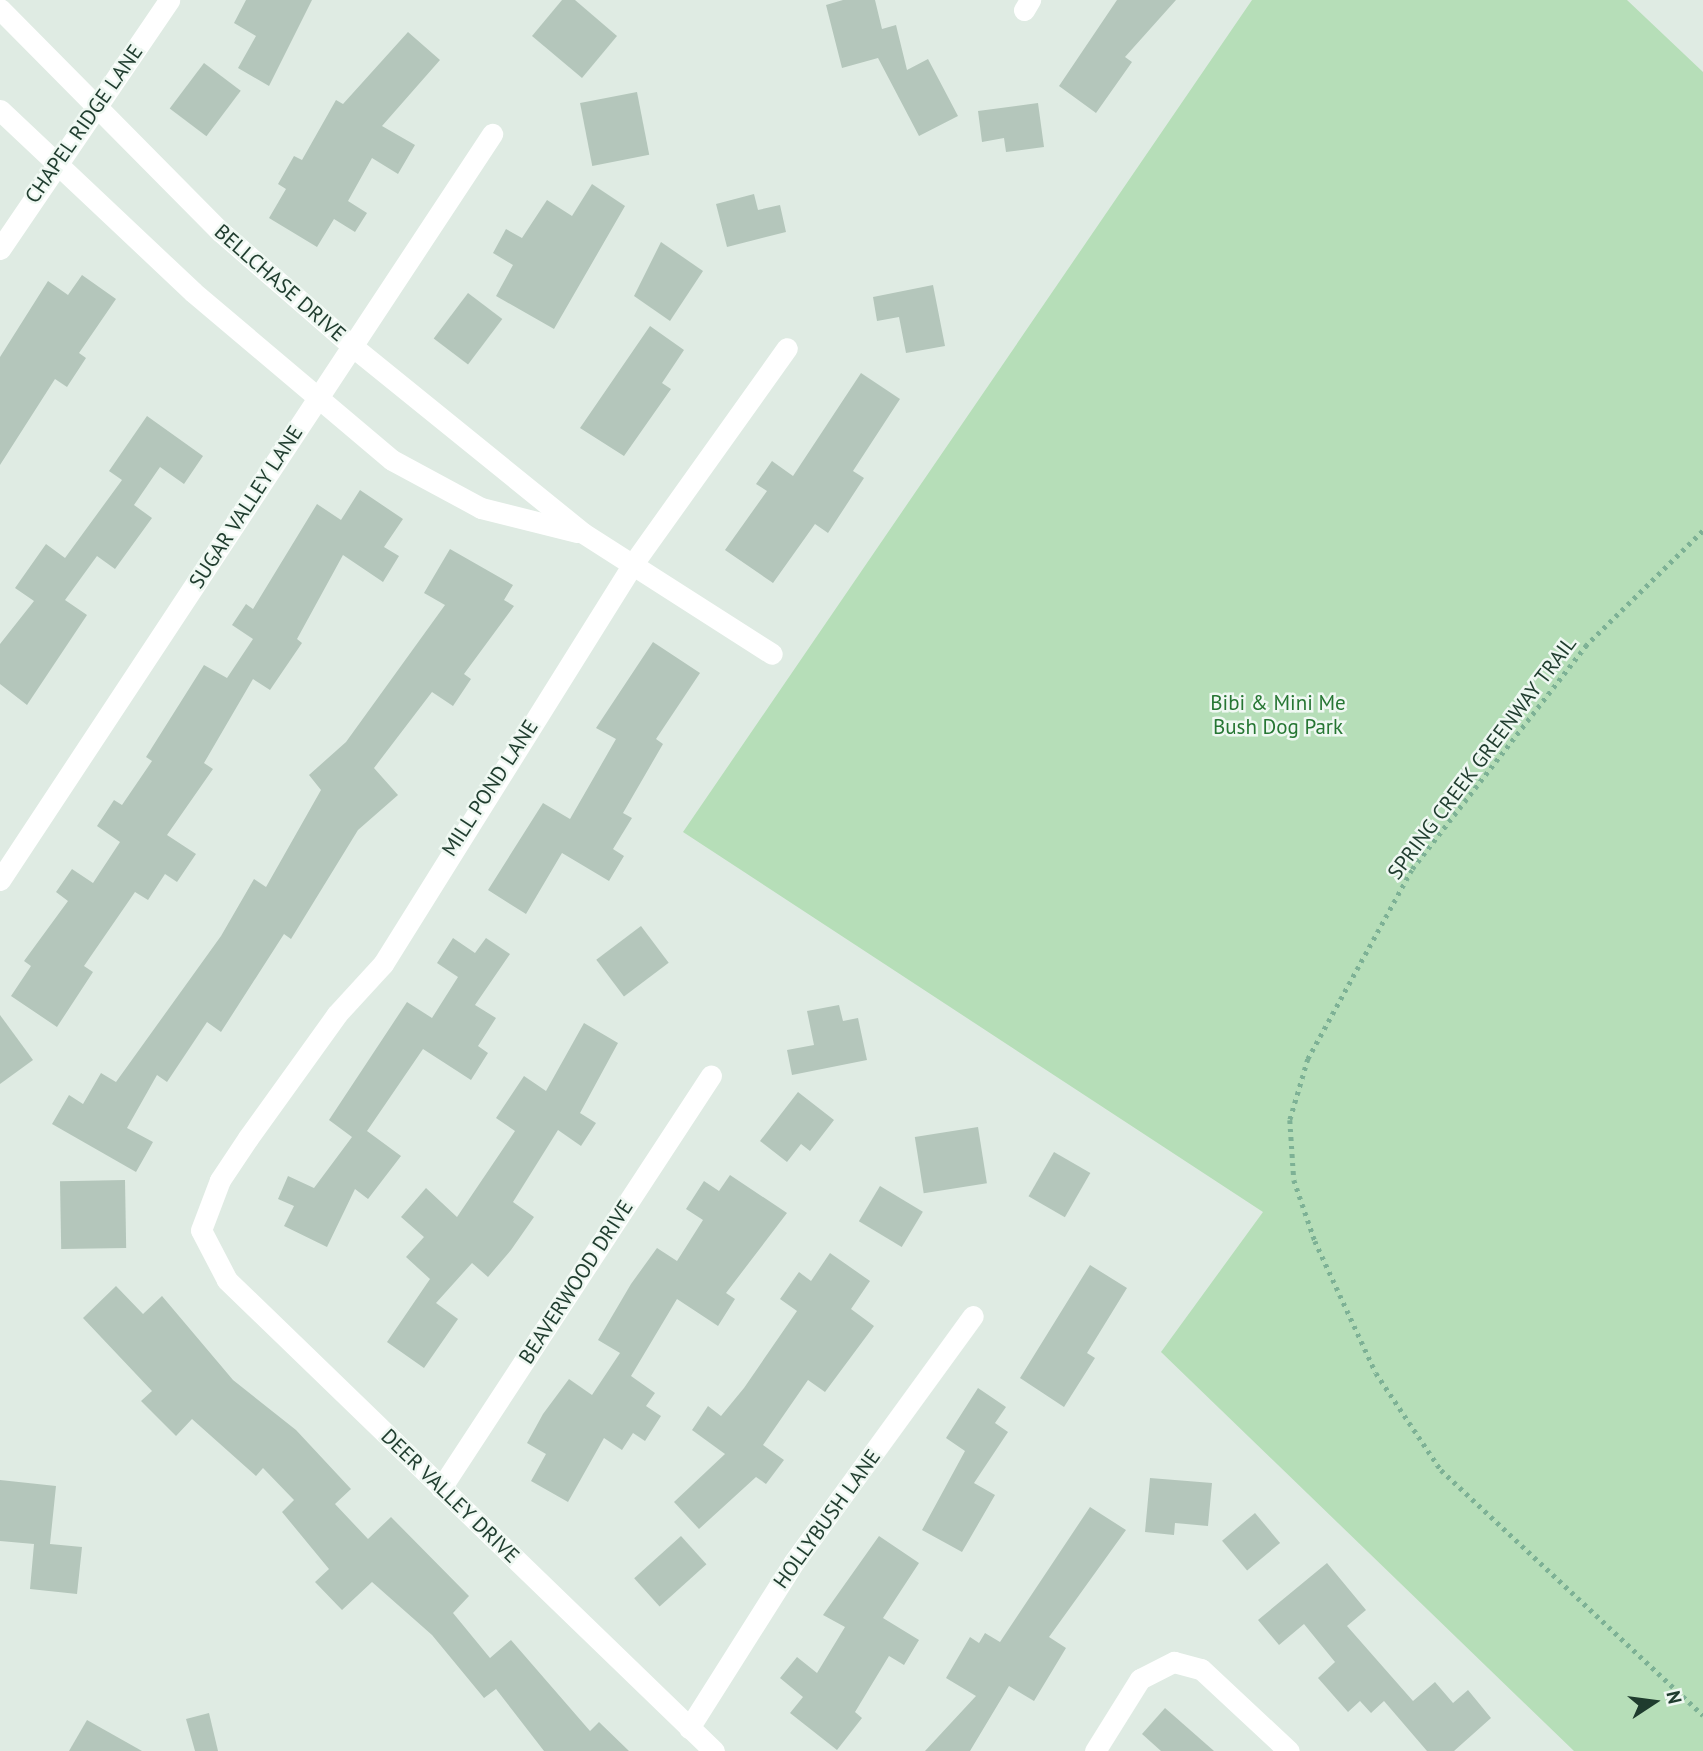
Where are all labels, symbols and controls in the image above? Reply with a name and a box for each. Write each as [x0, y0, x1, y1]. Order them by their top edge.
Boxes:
street label: CHAPEL RIDGE LANE [20, 40, 148, 208]
street label: BELLCHASE DRIVE [209, 219, 351, 347]
street label: SUGAR VALLEY LANE [184, 420, 308, 594]
street label: SPRING CREEK GREENWAY TRAIL [1382, 631, 1582, 885]
park label: Bibi & Mini Me Bush Dog Park [1210, 690, 1346, 740]
street label: MILL POND LANE [436, 715, 544, 861]
street label: BEAVERWOOD DRIVE [514, 1195, 638, 1369]
street label: DEER VALLEY DRIVE [375, 1423, 525, 1569]
street label: HOLLYBUSH LANE [768, 1445, 886, 1593]
north arrow [1619, 1667, 1689, 1737]
text: N [1661, 1688, 1688, 1706]

